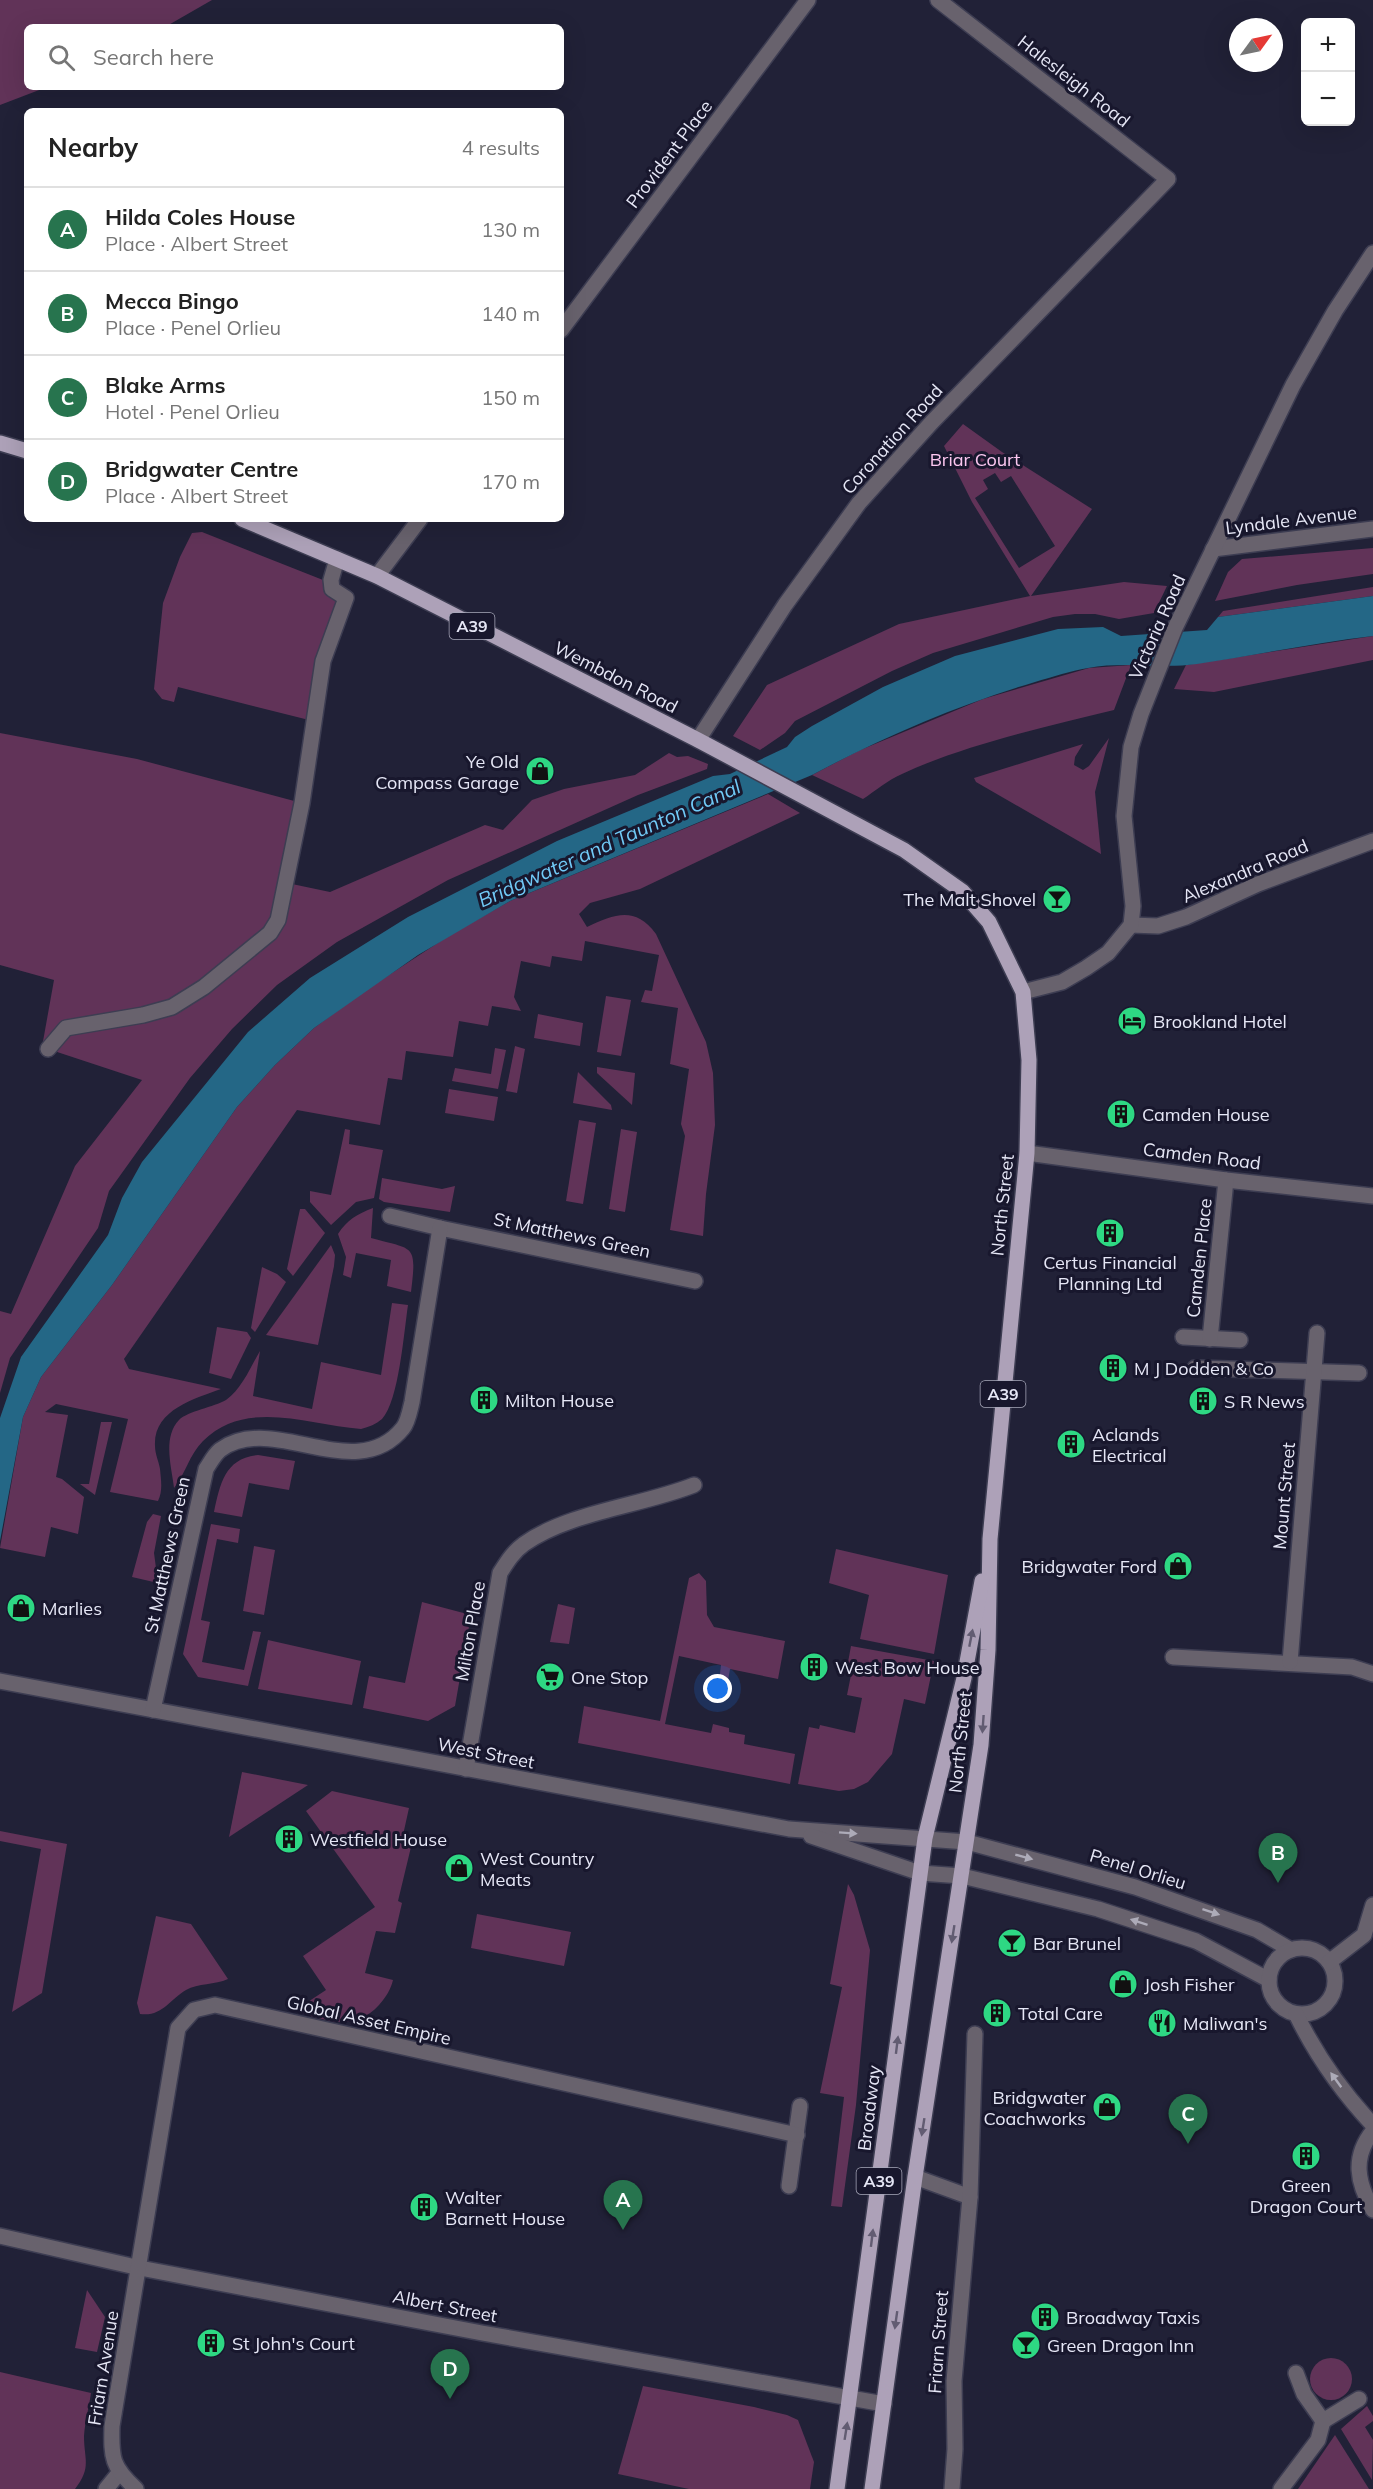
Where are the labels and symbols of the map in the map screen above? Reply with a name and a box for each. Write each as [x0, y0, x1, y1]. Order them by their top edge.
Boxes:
north arrow [1229, 18, 1283, 72]
street label: Halesleigh Road [1013, 30, 1135, 132]
street label: Provident Place [621, 95, 717, 213]
street label: Coronation Road [837, 379, 947, 499]
park label: Briar Court [930, 448, 1020, 471]
street label: Lyndale Avenue [1224, 501, 1358, 539]
street label: Victoria Road [1124, 571, 1190, 683]
road number: A39 [450, 613, 494, 639]
street label: Wembdon Road [550, 636, 682, 718]
place label: Ye Old Compass Garage [375, 750, 519, 794]
shop icon: Ye Old Compass Garage [524, 755, 556, 787]
water label: Bridgwater and Taunton Canal [474, 774, 744, 912]
street label: Alexandra Road [1178, 834, 1312, 908]
bar icon: The Malt Shovel [1041, 883, 1073, 915]
place label: The Malt Shovel [903, 888, 1036, 911]
hotel icon: Brookland Hotel [1116, 1005, 1148, 1037]
place label: Brookland Hotel [1153, 1010, 1287, 1033]
building icon: Camden House [1105, 1098, 1137, 1130]
place label: Camden House [1142, 1103, 1270, 1126]
street label: Camden Road [1142, 1137, 1262, 1175]
street label: North Street [985, 1153, 1019, 1257]
street label: Camden Place [1181, 1197, 1217, 1319]
street label: St Matthews Green [491, 1207, 653, 1263]
building icon: Certus Financial Planning Ltd [1094, 1217, 1126, 1249]
place label: Certus Financial Planning Ltd [1043, 1251, 1177, 1295]
building icon: M J Dodden & Co [1097, 1352, 1129, 1384]
place label: M J Dodden & Co [1134, 1357, 1274, 1380]
road number: A39 [980, 1381, 1026, 1407]
building icon: Milton House [468, 1384, 500, 1416]
building icon: S R News [1187, 1385, 1219, 1417]
place label: Milton House [505, 1389, 614, 1412]
place label: S R News [1224, 1390, 1305, 1413]
place label: Aclands Electrical [1092, 1423, 1167, 1467]
building icon: Aclands Electrical [1055, 1428, 1087, 1460]
street label: Mount Street [1268, 1441, 1300, 1551]
street label: St Matthews Green [139, 1474, 195, 1636]
shop icon: Bridgwater Ford [1162, 1550, 1194, 1582]
place label: Bridgwater Ford [1022, 1555, 1157, 1578]
street label: Milton Place [450, 1579, 490, 1683]
shop icon: Marlies [5, 1592, 37, 1624]
place label: Marlies [42, 1597, 102, 1620]
one-way arrow [967, 1628, 976, 1647]
building icon: West Bow House [798, 1651, 830, 1683]
place label: West Bow House [835, 1656, 979, 1679]
supermarket icon: One Stop [534, 1661, 566, 1693]
place label: One Stop [571, 1666, 648, 1689]
your location [703, 1674, 732, 1703]
street label: North Street [943, 1690, 977, 1794]
one-way arrow [978, 1714, 987, 1733]
street label: West Street [436, 1732, 536, 1774]
building icon: Westfield House [273, 1823, 305, 1855]
place label: Westfield House [310, 1828, 447, 1851]
one-way arrow [838, 1828, 857, 1837]
pin: B [1258, 1834, 1298, 1883]
street label: Penel Orlieu [1087, 1843, 1189, 1895]
place label: West Country Meats [480, 1847, 595, 1891]
shop icon: West Country Meats [443, 1852, 475, 1884]
one-way arrow [1014, 1853, 1033, 1863]
one-way arrow [1202, 1908, 1220, 1918]
one-way arrow [1130, 1917, 1148, 1927]
one-way arrow [949, 1925, 958, 1944]
bar icon: Bar Brunel [996, 1927, 1028, 1959]
place label: Bar Brunel [1033, 1932, 1121, 1955]
shop icon: Josh Fisher [1107, 1968, 1139, 2000]
place label: Josh Fisher [1144, 1973, 1235, 1996]
street label: Global Asset Empire [285, 1990, 453, 2050]
building icon: Total Care [981, 1997, 1013, 2029]
place label: Total Care [1018, 2002, 1103, 2025]
restaurant icon: Maliwan's [1146, 2007, 1178, 2039]
place label: Maliwan's [1183, 2012, 1268, 2035]
one-way arrow [893, 2035, 902, 2054]
street label: Broadway [852, 2063, 886, 2152]
one-way arrow [1330, 2072, 1342, 2088]
place label: Bridgwater Coachworks [984, 2086, 1086, 2130]
shop icon: Bridgwater Coachworks [1091, 2091, 1123, 2123]
pin: C [1168, 2094, 1208, 2144]
one-way arrow [918, 2118, 927, 2137]
building icon: Green Dragon Court [1290, 2140, 1322, 2172]
road number: A39 [856, 2168, 902, 2194]
place label: Green Dragon Court [1250, 2174, 1362, 2218]
pin: A [604, 2180, 642, 2230]
place label: Walter Barnett House [445, 2186, 565, 2230]
building icon: Walter Barnett House [408, 2191, 440, 2223]
one-way arrow [867, 2228, 877, 2247]
street label: Albert Street [391, 2285, 499, 2327]
street label: Friarn Street [923, 2290, 953, 2394]
building icon: Broadway Taxis [1029, 2301, 1061, 2333]
place label: Broadway Taxis [1066, 2306, 1200, 2329]
street label: Friarn Avenue [83, 2309, 123, 2427]
one-way arrow [891, 2311, 900, 2330]
building icon: St John's Court [195, 2327, 227, 2359]
bar icon: Green Dragon Inn [1010, 2329, 1042, 2361]
place label: St John's Court [232, 2332, 355, 2355]
place label: Green Dragon Inn [1047, 2334, 1194, 2357]
pin: D [430, 2350, 470, 2399]
one-way arrow [842, 2422, 851, 2441]

